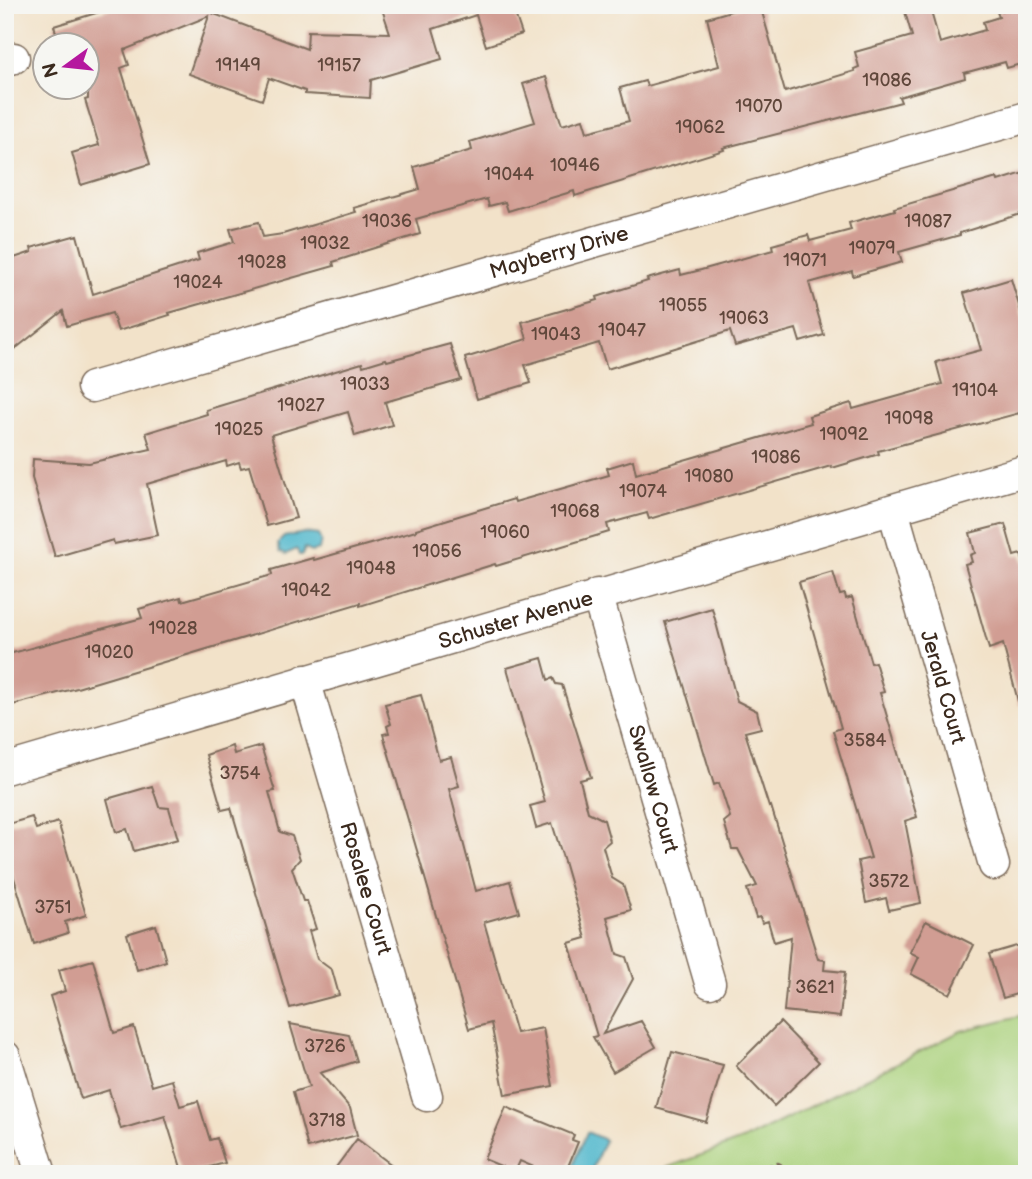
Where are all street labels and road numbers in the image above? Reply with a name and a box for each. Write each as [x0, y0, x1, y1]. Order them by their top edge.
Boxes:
street label: Mayberry Drive [487, 221, 631, 285]
street label: Schuster Avenue [436, 586, 596, 655]
street label: Jerald Court [915, 627, 971, 747]
street label: Swallow Court [623, 722, 684, 856]
street label: Rosalee Court [334, 819, 397, 958]

